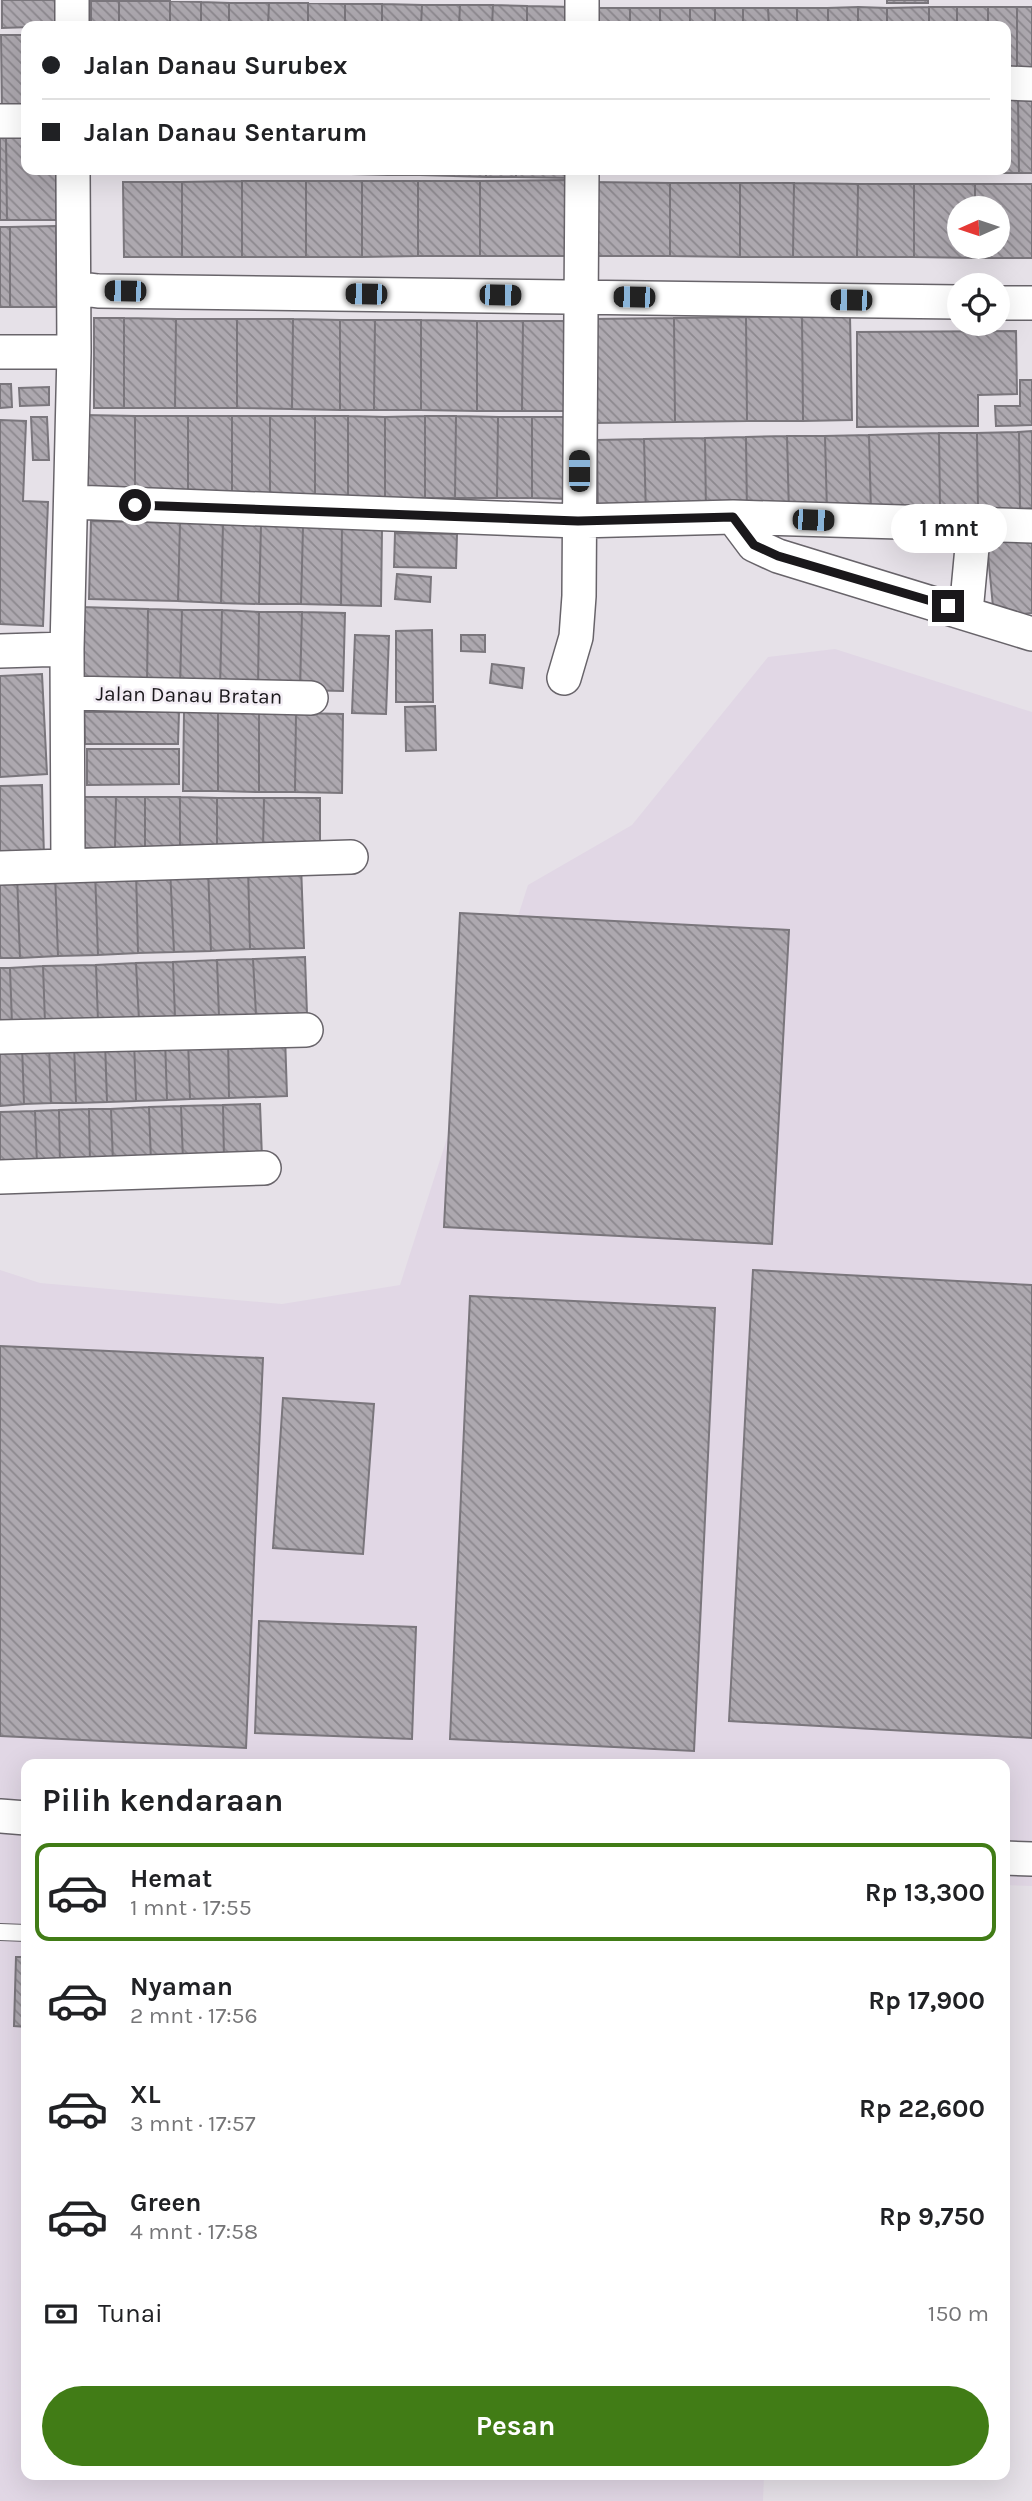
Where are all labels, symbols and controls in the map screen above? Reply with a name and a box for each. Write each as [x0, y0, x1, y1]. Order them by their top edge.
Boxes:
text: Jalan Danau Surubex [84, 50, 348, 81]
text: Jalan Danau Sentarum [84, 117, 367, 148]
north arrow [947, 196, 1010, 259]
map controls [947, 196, 1010, 336]
button: locate [947, 273, 1010, 336]
car [104, 280, 147, 302]
car [345, 283, 388, 305]
car [479, 284, 522, 306]
car [613, 286, 656, 308]
car [830, 289, 873, 311]
car [569, 450, 590, 492]
route start [119, 489, 151, 521]
callout: 1 mnt [890, 504, 1006, 554]
car [792, 509, 835, 531]
text: 1 mnt [919, 515, 979, 542]
route end [932, 590, 964, 622]
street label: Jalan Danau Bratan [95, 681, 283, 709]
text: Pilih kendaraan [42, 1782, 283, 1819]
icon: car [46, 1861, 109, 1924]
text: Hemat [130, 1863, 212, 1894]
text: Rp 13,300 [865, 1877, 985, 1908]
text: 1 mnt · 17:55 [130, 1894, 252, 1921]
icon: car [46, 1969, 109, 2032]
text: Nyaman [130, 1971, 233, 2002]
text: Rp 17,900 [868, 1985, 985, 2016]
text: 2 mnt · 17:56 [130, 2002, 258, 2029]
icon: car [46, 2077, 109, 2140]
text: XL [130, 2079, 161, 2110]
text: Rp 22,600 [859, 2093, 985, 2124]
text: 3 mnt · 17:57 [130, 2110, 256, 2137]
icon: car [46, 2185, 109, 2248]
text: Green [130, 2187, 202, 2218]
text: Rp 9,750 [879, 2201, 985, 2232]
text: 4 mnt · 17:58 [130, 2218, 258, 2245]
icon: cash [42, 2295, 80, 2333]
text: Tunai [98, 2298, 163, 2329]
text: 150 m [928, 2300, 989, 2327]
button: Pesan [42, 2386, 989, 2466]

